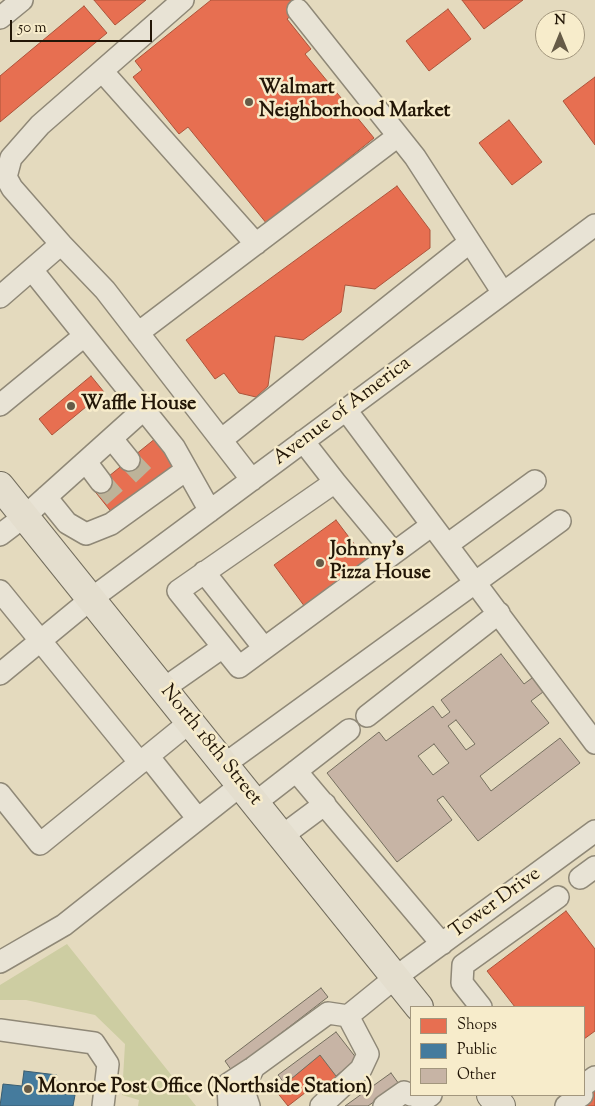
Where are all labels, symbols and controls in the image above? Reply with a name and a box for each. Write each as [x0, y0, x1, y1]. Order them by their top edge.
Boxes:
scale bar [12, 10, 155, 42]
north arrow [535, 10, 585, 60]
text: N [554, 11, 566, 31]
text: 50 m [18, 18, 47, 39]
place label: Walmart Neighborhood Market [259, 78, 450, 125]
marker: Walmart Neighborhood Market [243, 96, 255, 108]
street label: Avenue of America [269, 352, 417, 472]
place label: Waffle House [81, 394, 196, 418]
marker: Waffle House [65, 400, 77, 412]
place label: Johnny's Pizza House [330, 540, 431, 587]
marker: Johnny's Pizza House [314, 557, 326, 569]
street label: North 18th Street [154, 681, 266, 811]
street label: Tower Drive [446, 863, 546, 945]
legend [410, 1006, 585, 1096]
text: Shops [457, 1015, 497, 1036]
text: Public [457, 1040, 497, 1061]
text: Other [457, 1065, 496, 1086]
place label: Monroe Post Office (Northside Station) [38, 1077, 373, 1101]
marker: Monroe Post Office (Northside Station) [22, 1083, 34, 1095]

